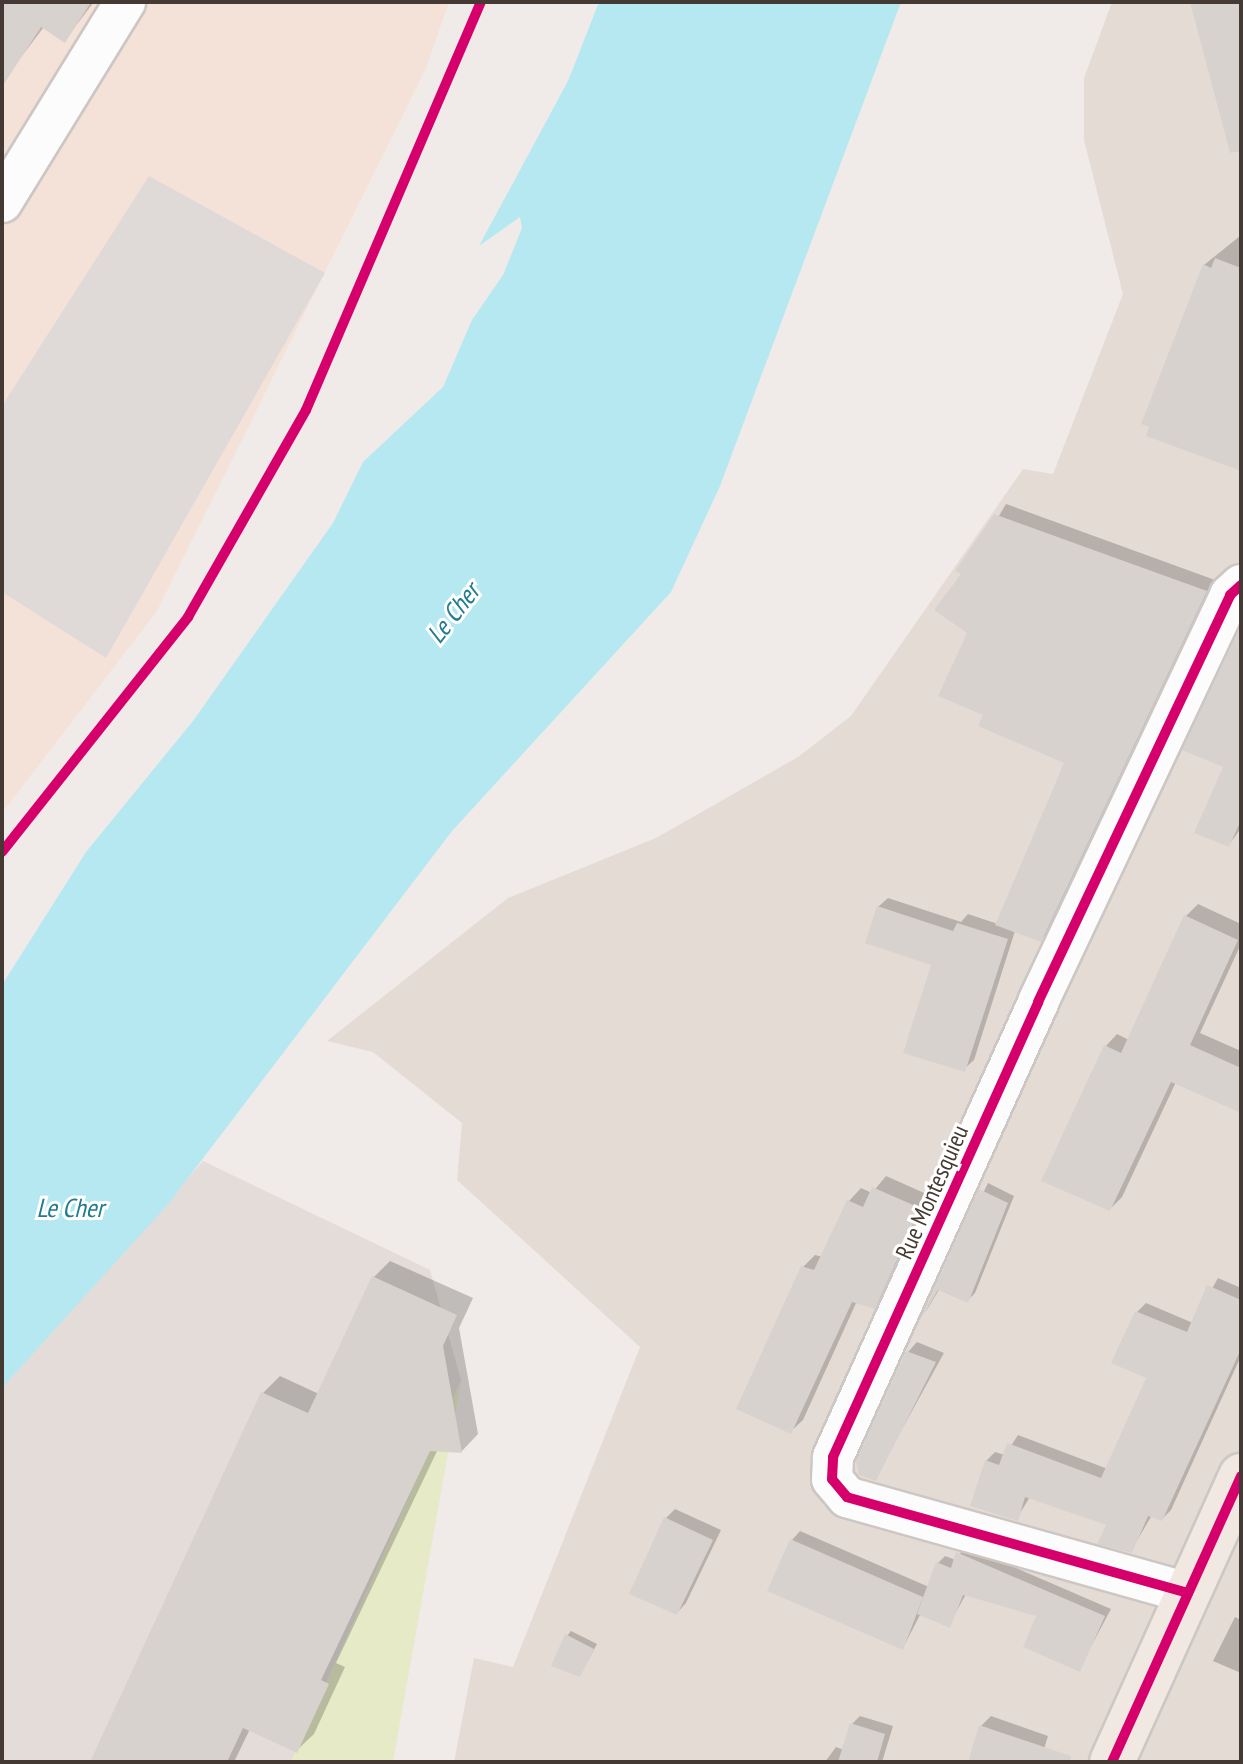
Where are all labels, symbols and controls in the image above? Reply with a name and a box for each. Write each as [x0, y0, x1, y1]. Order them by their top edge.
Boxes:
water label: Le Cher [420, 577, 486, 649]
street label: Rue Montesquieu [890, 1120, 974, 1264]
water label: Le Cher [36, 1192, 104, 1224]

